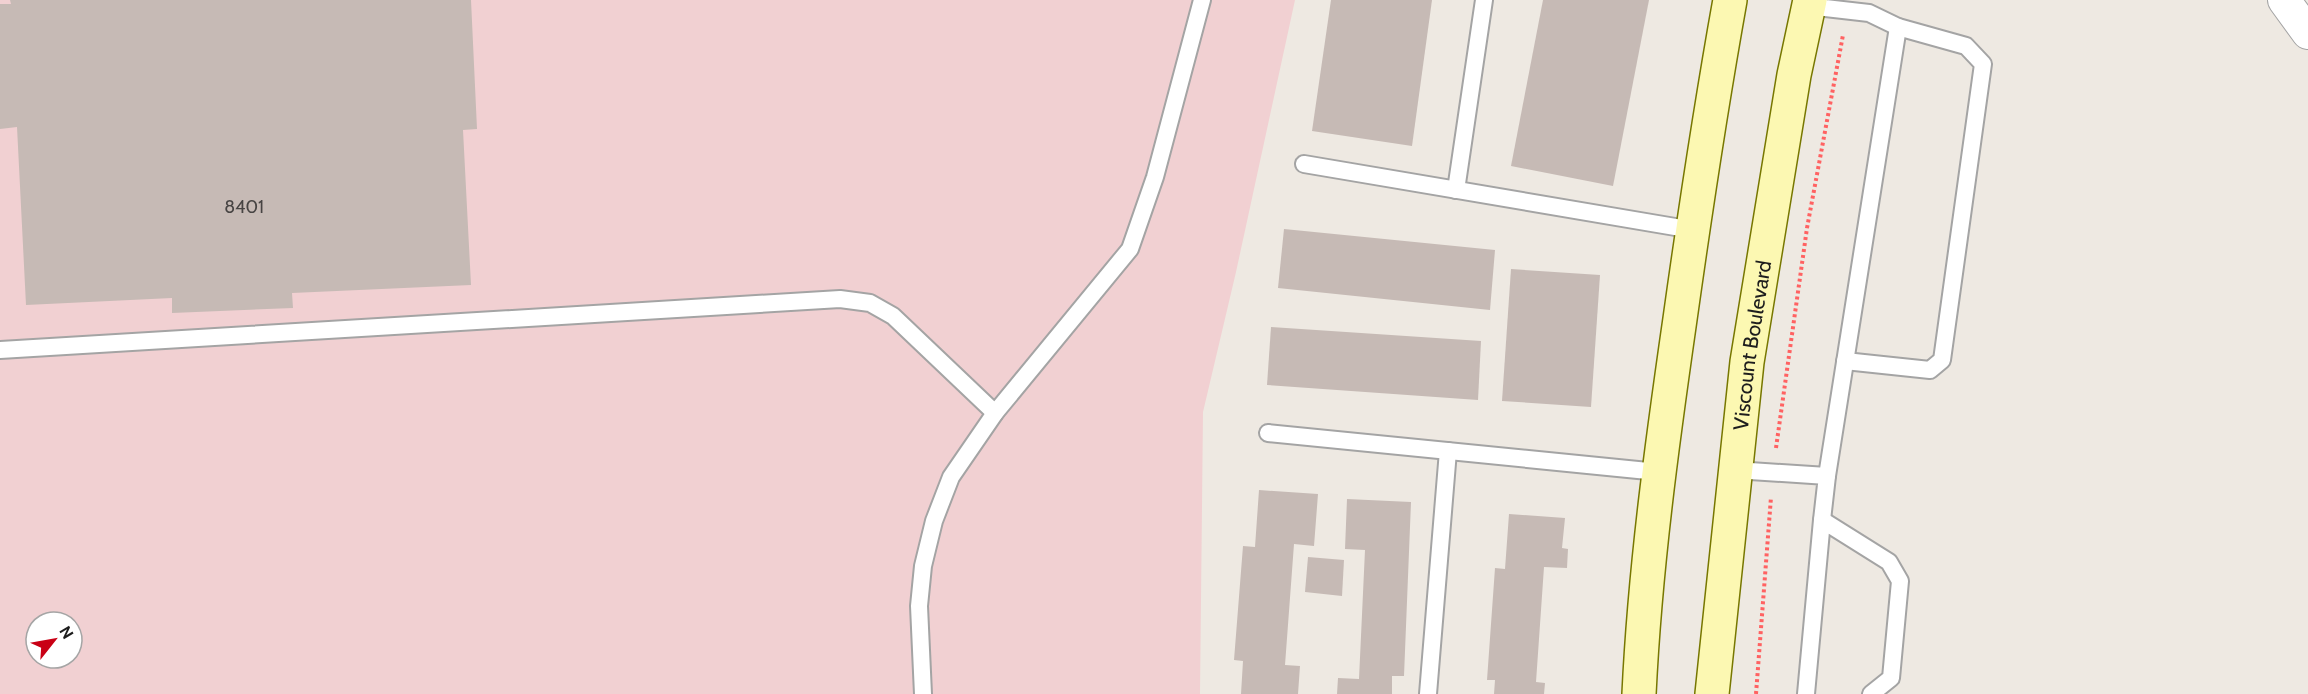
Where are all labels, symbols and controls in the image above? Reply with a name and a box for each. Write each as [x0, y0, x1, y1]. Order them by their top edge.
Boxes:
house number: 8401 [224, 196, 264, 218]
street label: Viscount Boulevard [1727, 259, 1776, 431]
north arrow [24, 610, 84, 670]
text: N [55, 623, 77, 642]

